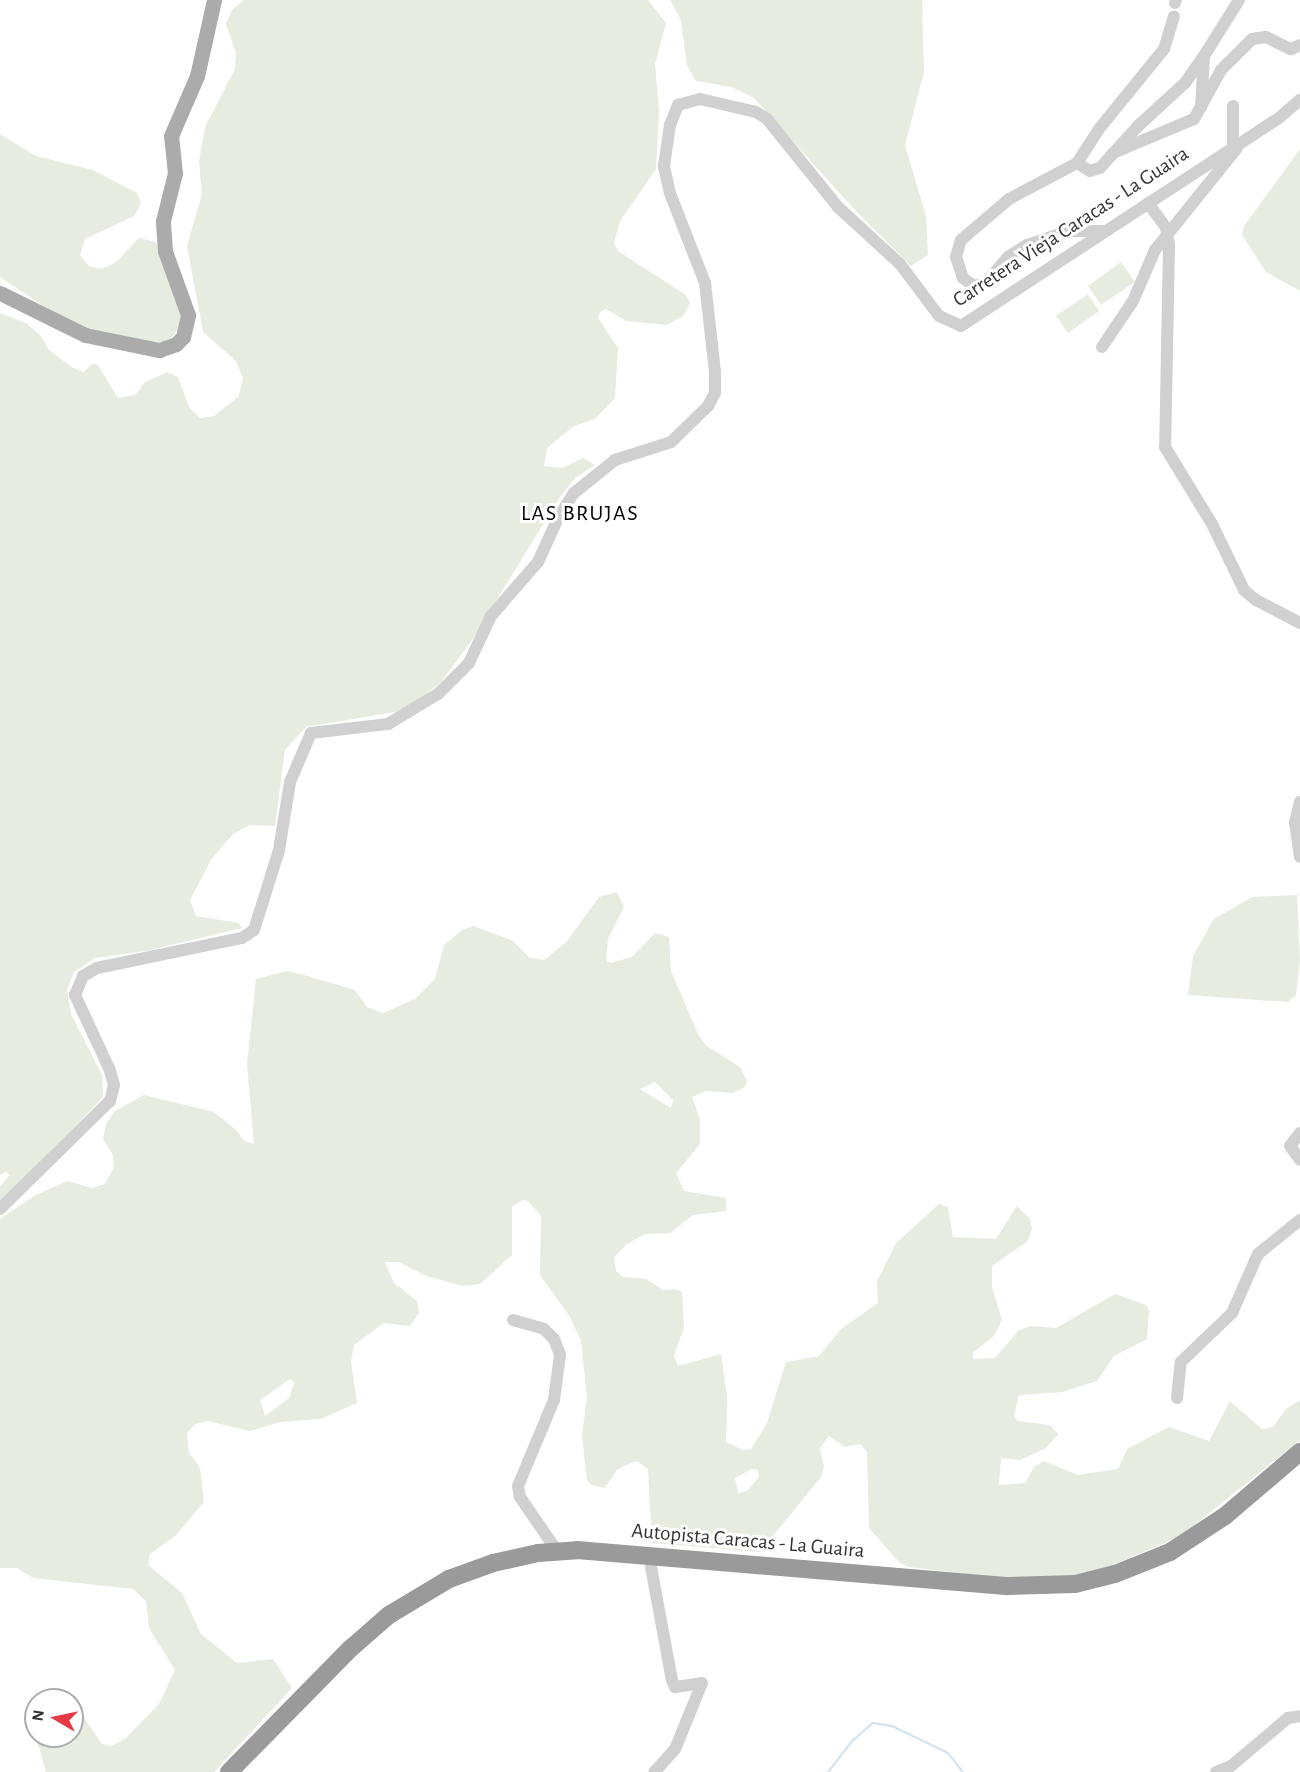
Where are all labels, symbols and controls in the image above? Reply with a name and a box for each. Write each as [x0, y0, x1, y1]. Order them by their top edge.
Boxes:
street label: Carretera Vieja Caracas - La Guaira [948, 141, 1194, 313]
district label: LAS BRUJAS [521, 501, 639, 527]
street label: Autopista Caracas - La Guaira [630, 1518, 866, 1564]
north arrow [24, 1688, 84, 1748]
text: N [29, 1709, 47, 1722]

